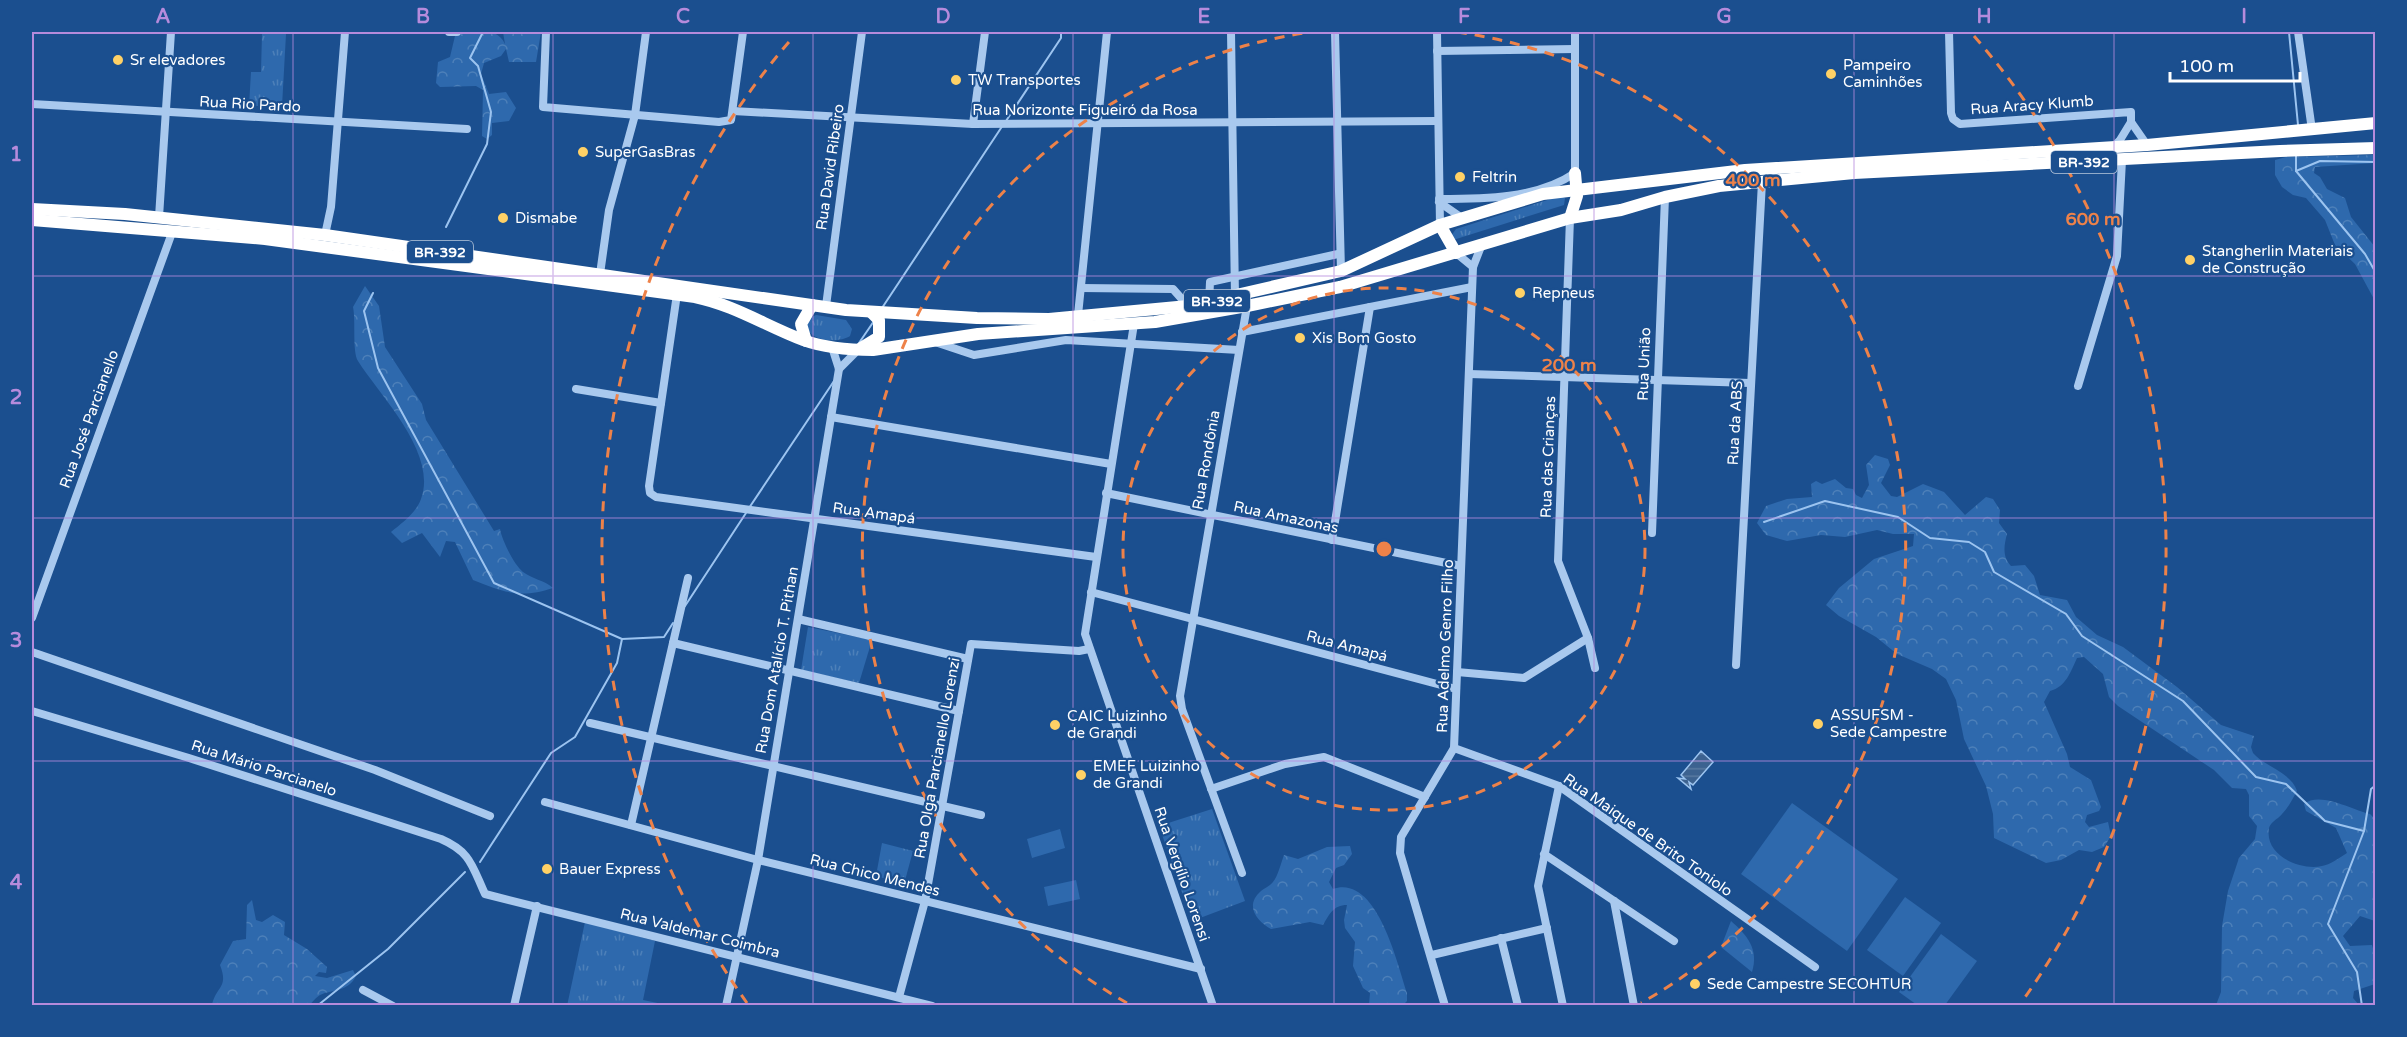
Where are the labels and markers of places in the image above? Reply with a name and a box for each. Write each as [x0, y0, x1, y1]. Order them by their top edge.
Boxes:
place label: Sr elevadores [130, 51, 226, 69]
marker: Sr elevadores [111, 53, 125, 67]
place label: Pampeiro Caminhões [1843, 56, 1922, 91]
marker: Pampeiro Caminhões [1824, 67, 1838, 81]
place label: TW Transportes [968, 71, 1081, 89]
marker: TW Transportes [949, 73, 963, 87]
place label: SuperGasBras [595, 143, 695, 161]
marker: SuperGasBras [576, 145, 590, 159]
place label: Feltrin [1472, 168, 1517, 186]
marker: Feltrin [1453, 170, 1467, 184]
place label: Dismabe [515, 209, 577, 227]
marker: Dismabe [496, 211, 510, 225]
place label: Stangherlin Materiais de Construção [2202, 242, 2353, 277]
marker: Stangherlin Materiais de Construção [2183, 253, 2197, 267]
place label: Repneus [1532, 284, 1595, 302]
marker: Repneus [1513, 286, 1527, 300]
place label: Xis Bom Gosto [1312, 329, 1416, 347]
marker: Xis Bom Gosto [1293, 331, 1307, 345]
centre of rings [1374, 539, 1394, 559]
place label: ASSUFSM - Sede Campestre [1830, 706, 1947, 741]
place label: CAIC Luizinho de Grandi [1067, 707, 1167, 742]
marker: ASSUFSM - Sede Campestre [1811, 717, 1825, 731]
marker: CAIC Luizinho de Grandi [1048, 718, 1062, 732]
place label: EMEF Luizinho de Grandi [1093, 757, 1200, 792]
marker: EMEF Luizinho de Grandi [1074, 768, 1088, 782]
place label: Bauer Express [559, 860, 661, 878]
marker: Bauer Express [540, 862, 554, 876]
place label: Sede Campestre SECOHTUR [1707, 975, 1911, 993]
marker: Sede Campestre SECOHTUR [1688, 977, 1702, 991]

